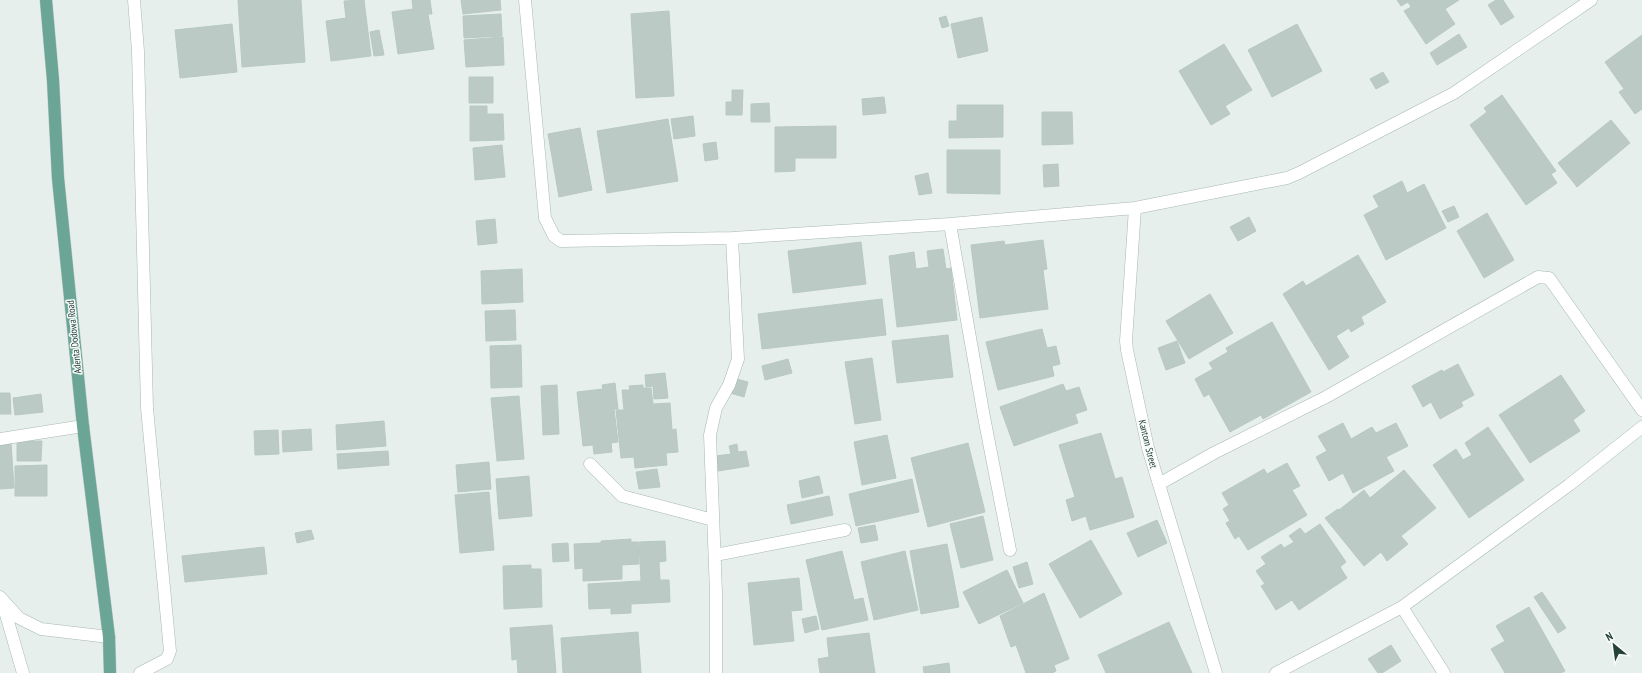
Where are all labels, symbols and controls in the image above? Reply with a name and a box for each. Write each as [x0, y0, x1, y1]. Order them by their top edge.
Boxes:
street label: Adenta Dodowa Road [64, 300, 84, 374]
street label: Kantom Street [1136, 418, 1160, 470]
north arrow [1594, 625, 1634, 665]
text: N [1603, 629, 1615, 644]

